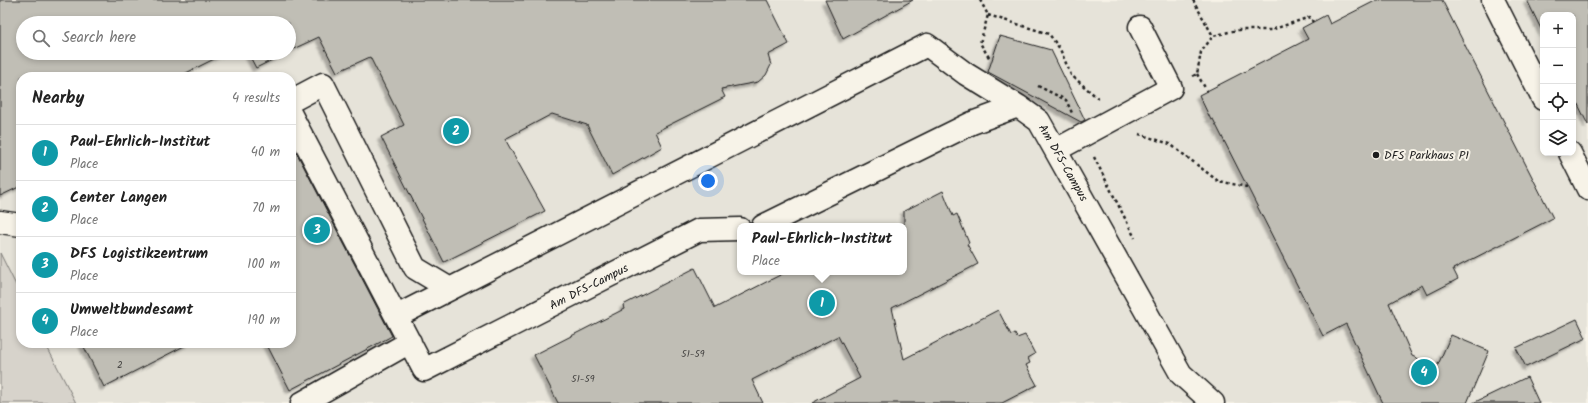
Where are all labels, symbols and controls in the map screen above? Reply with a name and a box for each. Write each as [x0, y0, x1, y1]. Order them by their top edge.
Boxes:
map controls [1540, 12, 1576, 156]
button: + [1540, 12, 1576, 48]
search box [16, 16, 296, 60]
text: Search here [62, 26, 136, 50]
icon: search [30, 27, 52, 49]
button: − [1540, 48, 1576, 84]
button: locate [1540, 84, 1576, 120]
text: Nearby [32, 85, 84, 112]
text: 4 results [232, 88, 280, 109]
pin: 2 [443, 116, 469, 146]
button: layers [1540, 120, 1576, 156]
street label: Am DFS-Campus [1033, 121, 1093, 205]
text: Paul-Ehrlich-Institut [70, 130, 210, 154]
text: 1 [43, 142, 47, 163]
text: 40 m [251, 142, 280, 163]
place label: DFS Parkhaus P1 [1384, 146, 1469, 165]
marker: DFS Parkhaus P1 [1371, 150, 1381, 160]
text: Place [70, 154, 98, 175]
your location [698, 171, 718, 191]
text: Center Langen [70, 186, 167, 210]
text: 2 [41, 198, 49, 219]
text: 70 m [252, 198, 280, 219]
text: Place [70, 210, 98, 231]
pin: 3 [304, 215, 330, 245]
popup [737, 223, 907, 275]
text: Paul-Ehrlich-Institut [752, 227, 892, 251]
text: DFS Logistikzentrum [70, 242, 208, 266]
text: Place [752, 251, 780, 272]
text: 3 [41, 254, 49, 275]
text: 100 m [247, 254, 280, 275]
street label: Am DFS-Campus [546, 259, 632, 315]
text: Place [70, 266, 98, 287]
pin: 1 [809, 288, 835, 318]
text: Umweltbundesamt [70, 298, 193, 322]
text: 4 [41, 310, 49, 331]
text: 190 m [248, 310, 280, 331]
text: Place [70, 322, 98, 343]
house number: 51-59 [681, 346, 705, 362]
house number: 2 [117, 357, 123, 373]
pin: 4 [1411, 357, 1437, 387]
house number: 51-59 [571, 371, 595, 387]

